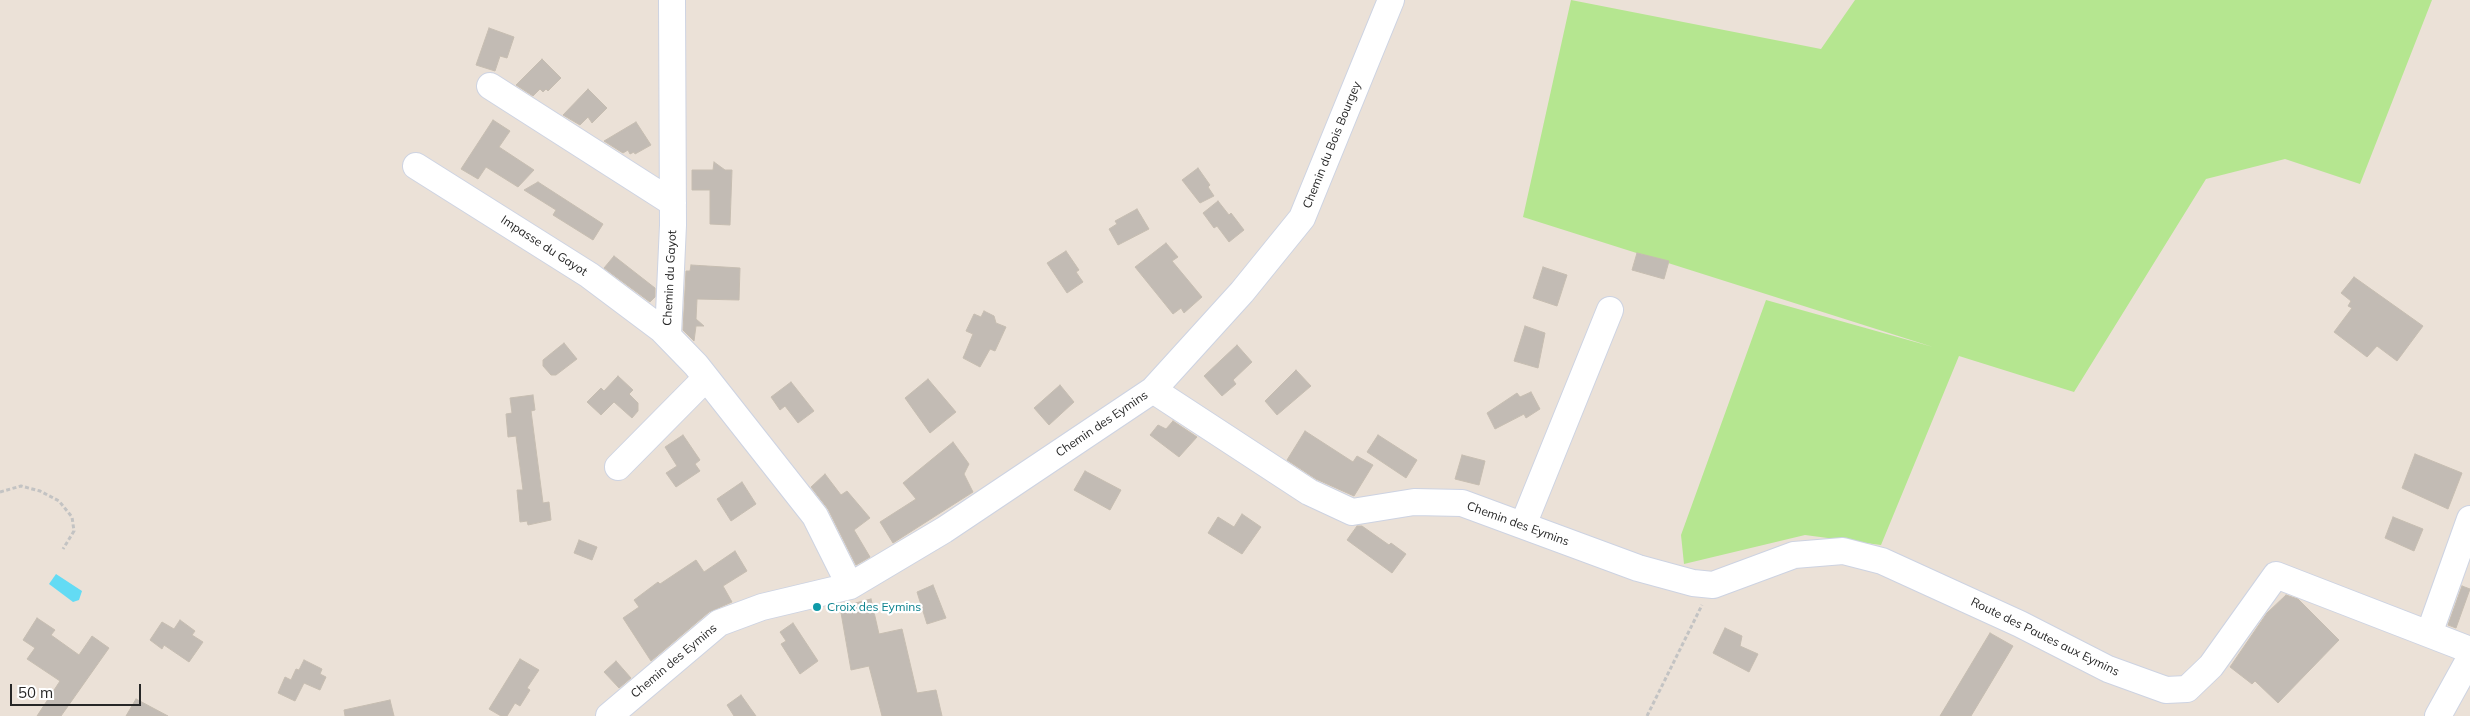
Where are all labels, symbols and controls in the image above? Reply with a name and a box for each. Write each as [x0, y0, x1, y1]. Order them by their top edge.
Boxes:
street label: Chemin du Bois Bourgey [1300, 79, 1364, 211]
street label: Impasse du Gayot [498, 213, 590, 279]
street label: Chemin du Gayot [660, 230, 680, 326]
street label: Chemin des Eymins [1053, 388, 1151, 460]
street label: Chemin des Eymins [1465, 499, 1571, 549]
street label: Route des Pautes aux Eymins [1968, 595, 2122, 679]
place label: Croix des Eymins [827, 600, 921, 614]
marker: Croix des Eymins [811, 601, 823, 613]
street label: Chemin des Eymins [628, 621, 720, 701]
scale bar [12, 674, 144, 706]
text: 50 m [18, 683, 53, 702]

